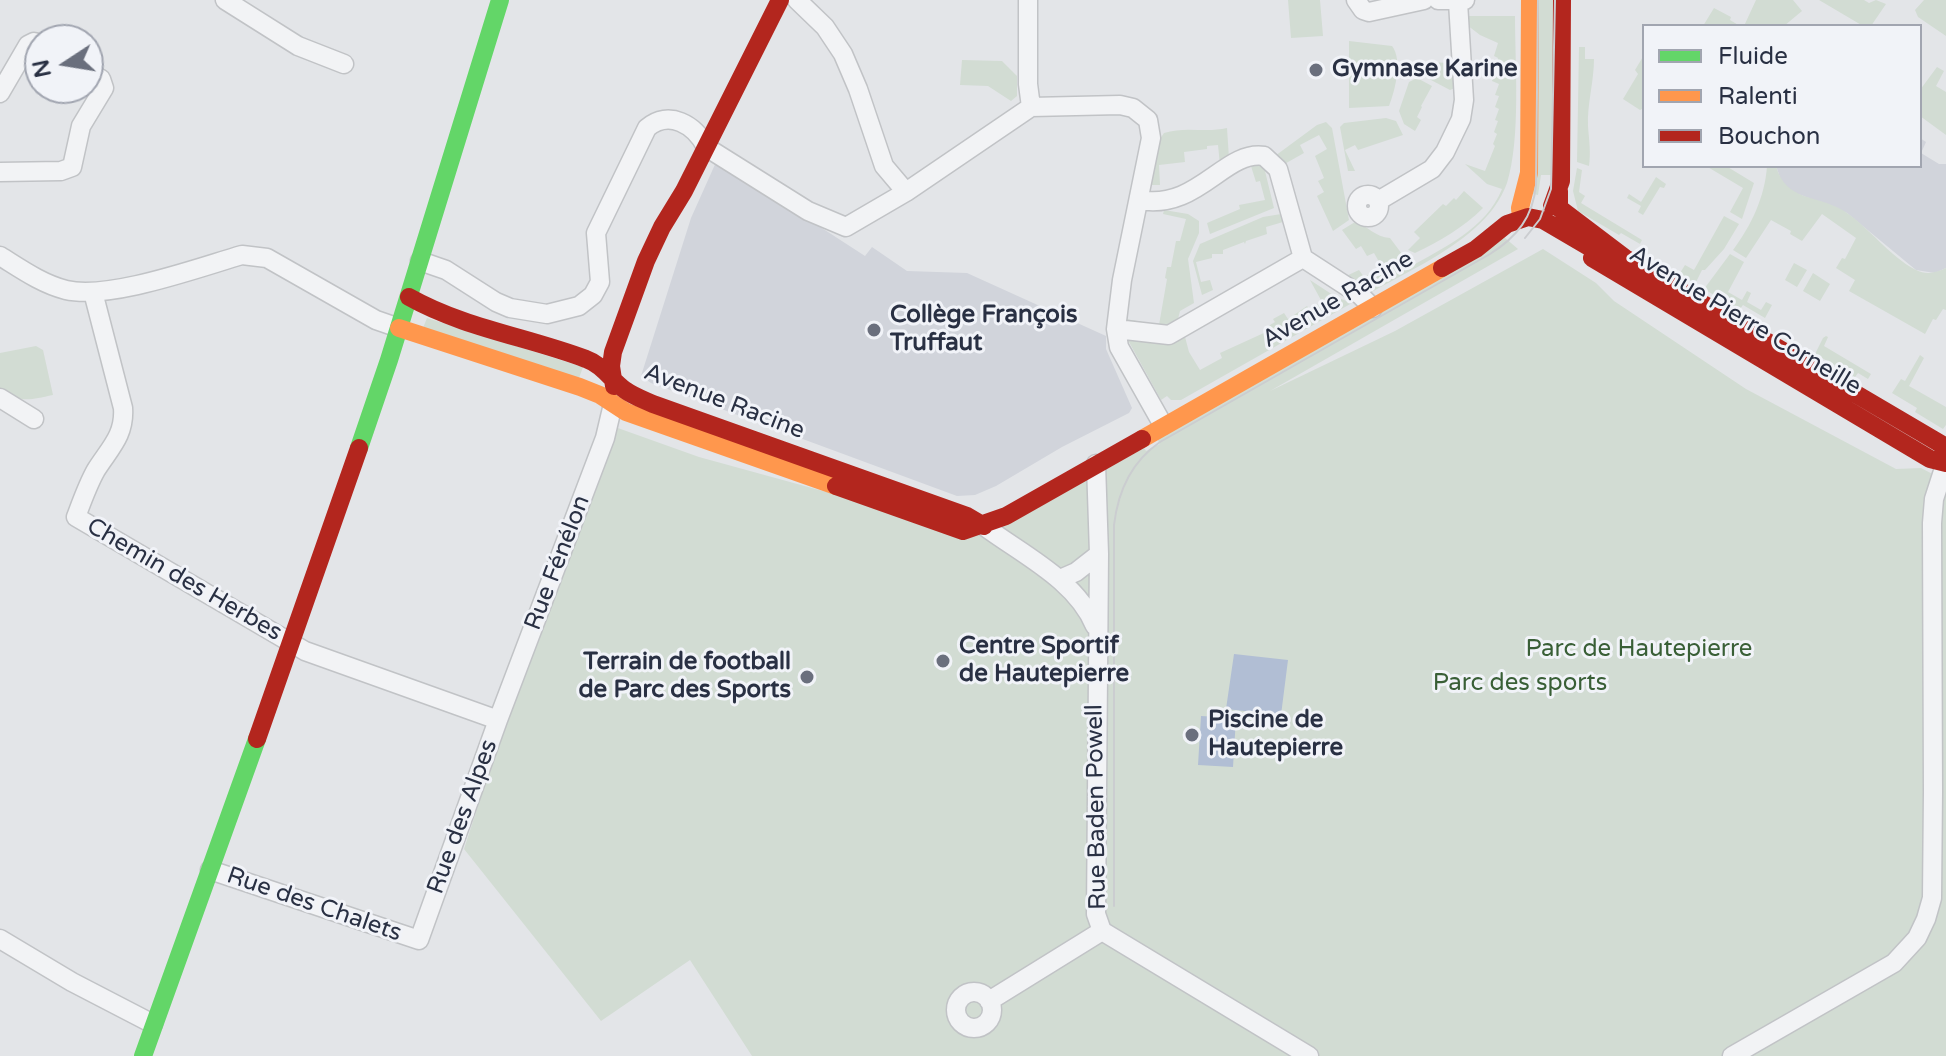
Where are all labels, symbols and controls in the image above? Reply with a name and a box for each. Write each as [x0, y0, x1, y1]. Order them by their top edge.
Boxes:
north arrow [24, 24, 104, 104]
legend [1642, 24, 1922, 168]
text: Fluide [1718, 42, 1788, 71]
place label: Gymnase Karine [1332, 56, 1517, 84]
text: N [28, 57, 57, 80]
marker: Gymnase Karine [1307, 61, 1325, 79]
text: Ralenti [1718, 82, 1798, 111]
text: Bouchon [1718, 122, 1820, 151]
street label: Avenue Pierre Corneille [1624, 240, 1866, 402]
street label: Avenue Racine [1257, 245, 1419, 355]
place label: Collège François Truffaut [890, 302, 1077, 358]
marker: Collège François Truffaut [865, 321, 883, 339]
street label: Avenue Racine [640, 358, 808, 446]
street label: Rue Fénélon [519, 491, 597, 635]
street label: Chemin des Herbes [81, 512, 287, 648]
place label: Centre Sportif de Hautepierre [959, 633, 1129, 689]
park label: Parc de Hautepierre [1526, 636, 1752, 664]
place label: Terrain de football de Parc des Sports [578, 649, 791, 705]
marker: Centre Sportif de Hautepierre [934, 652, 952, 670]
marker: Terrain de football de Parc des Sports [798, 668, 816, 686]
park label: Parc des sports [1433, 670, 1607, 698]
street label: Rue Baden Powell [1081, 704, 1113, 910]
place label: Piscine de Hautepierre [1208, 707, 1343, 763]
marker: Piscine de Hautepierre [1183, 726, 1201, 744]
street label: Rue des Alpes [422, 736, 504, 898]
street label: Rue des Chalets [223, 862, 405, 948]

